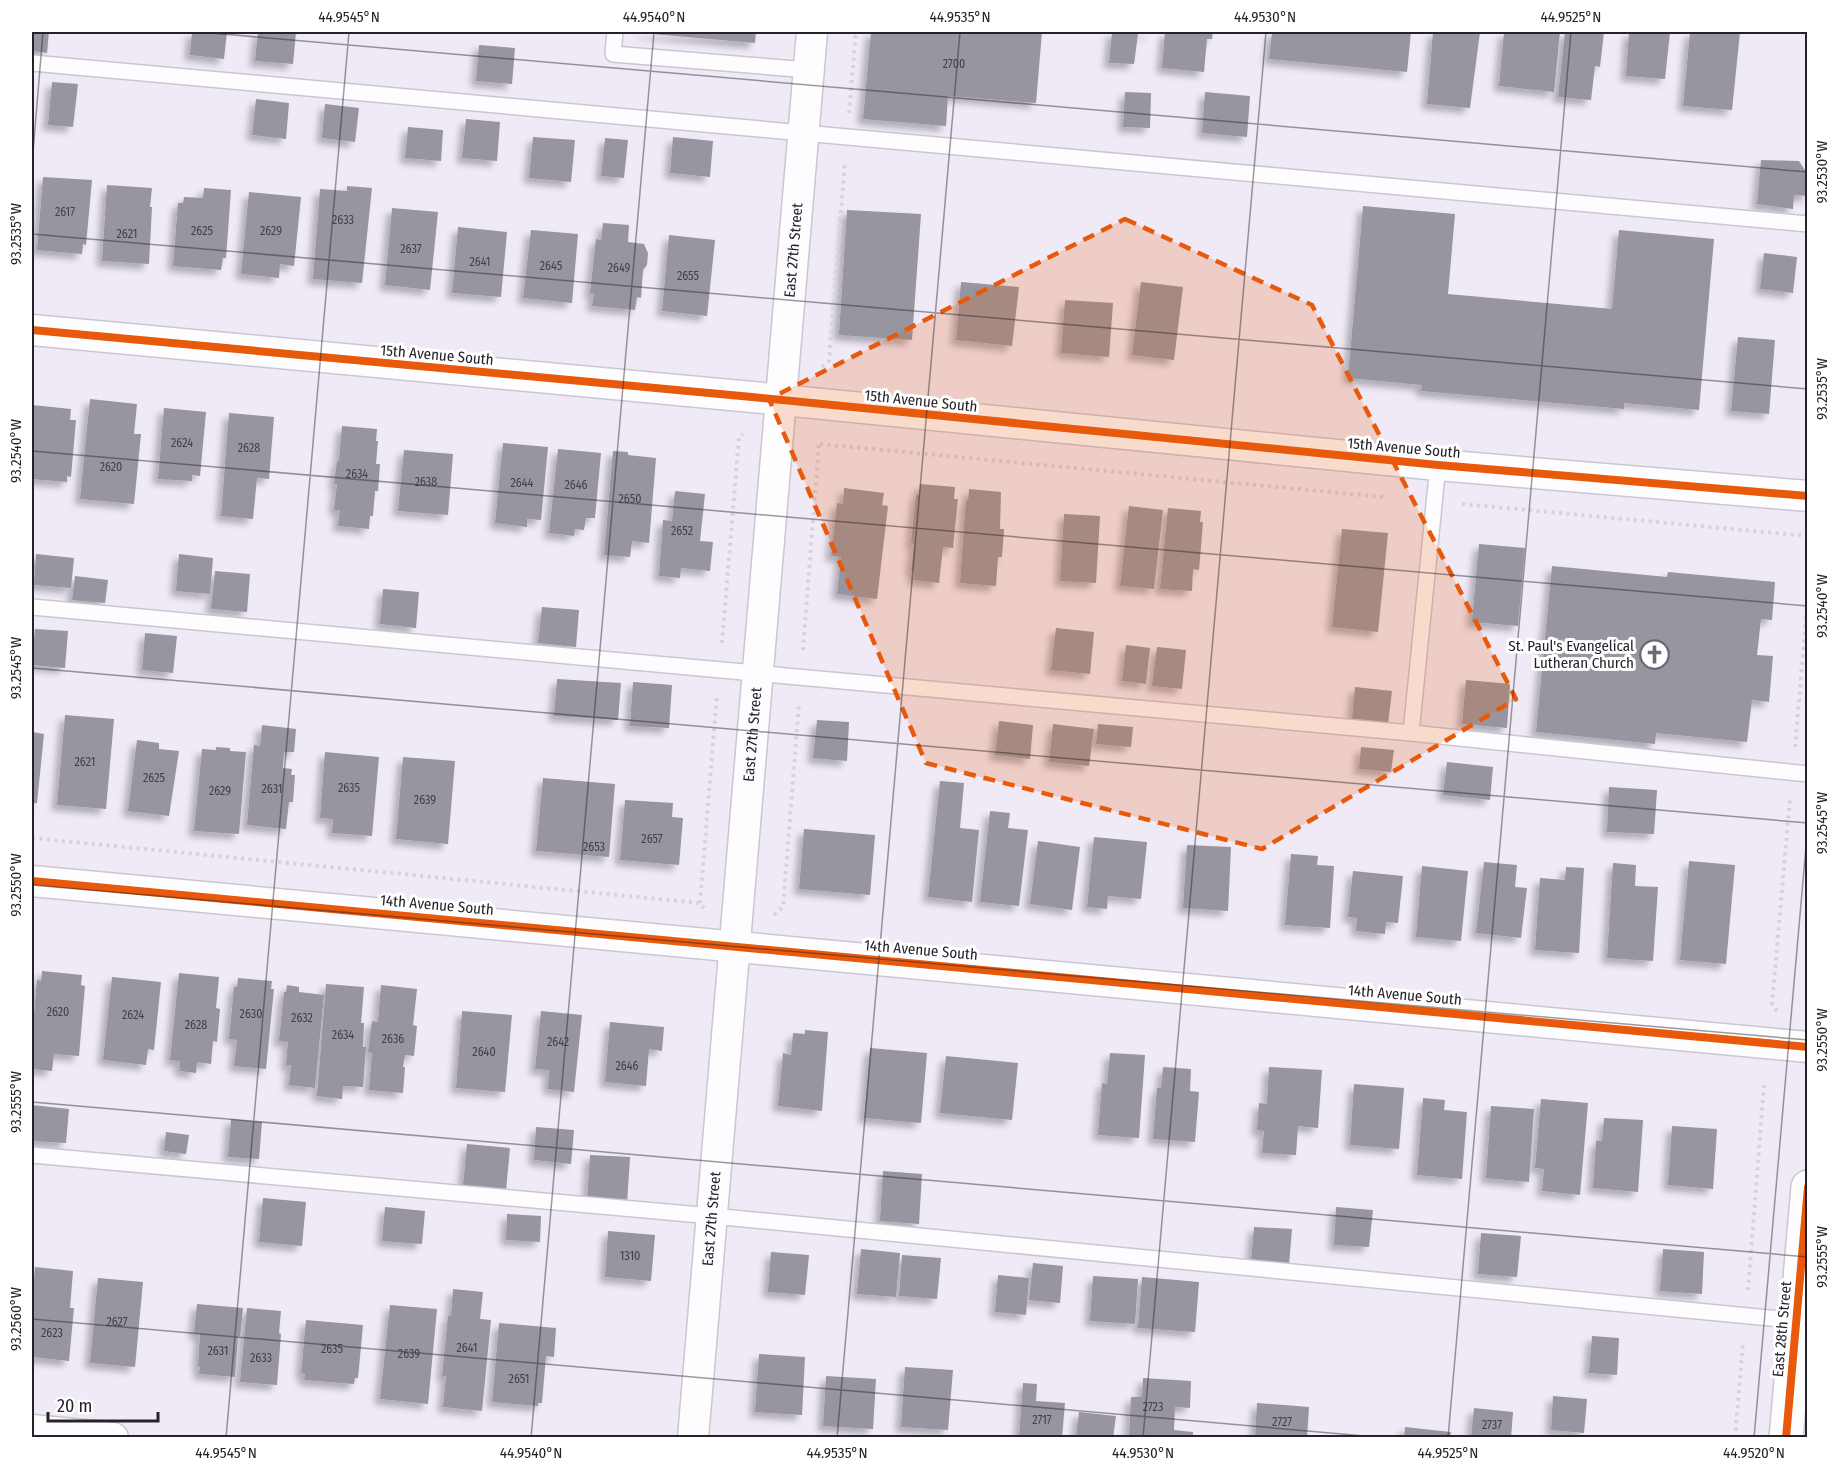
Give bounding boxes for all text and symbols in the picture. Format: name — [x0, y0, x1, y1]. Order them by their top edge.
text: 44.9545°N — [318, 8, 380, 26]
text: 44.9540°N — [623, 8, 685, 26]
text: 44.9535°N — [929, 8, 991, 26]
text: 44.9530°N — [1234, 8, 1296, 26]
text: 44.9525°N — [1541, 8, 1601, 26]
house number: 2700 — [943, 57, 965, 71]
text: 93.2530°W — [1813, 140, 1831, 204]
street label: East 27th Street — [781, 202, 807, 298]
text: 93.2535°W — [7, 203, 25, 265]
house number: 2617 — [55, 205, 75, 219]
house number: 2633 — [332, 213, 354, 227]
house number: 2625 — [191, 224, 213, 238]
house number: 2629 — [260, 224, 282, 238]
house number: 2621 — [117, 227, 137, 241]
house number: 2637 — [400, 242, 422, 256]
house number: 2641 — [469, 255, 491, 269]
house number: 2645 — [540, 259, 563, 273]
house number: 2649 — [608, 261, 631, 275]
house number: 2655 — [677, 269, 700, 283]
street label: 15th Avenue South — [380, 341, 494, 369]
text: 93.2535°W — [1813, 358, 1831, 420]
street label: 15th Avenue South — [864, 386, 978, 416]
text: 93.2540°W — [7, 419, 25, 483]
street label: 15th Avenue South — [1347, 434, 1461, 462]
house number: 2624 — [171, 436, 193, 450]
house number: 2628 — [238, 441, 260, 455]
house number: 2620 — [100, 460, 122, 474]
house number: 2634 — [346, 467, 368, 481]
house number: 2638 — [415, 475, 437, 489]
house number: 2644 — [511, 476, 534, 490]
house number: 2646 — [564, 478, 588, 492]
house number: 2650 — [619, 492, 641, 506]
house number: 2652 — [671, 524, 693, 538]
text: 93.2540°W — [1813, 574, 1831, 638]
text: 93.2545°W — [7, 637, 25, 699]
place label: St. Paul's Evangelical Lutheran Church — [1508, 637, 1634, 672]
church icon: St. Paul's Evangelical Lutheran Church — [1639, 639, 1671, 671]
street label: East 27th Street — [740, 686, 766, 783]
house number: 2621 — [75, 755, 95, 769]
house number: 2625 — [143, 771, 165, 785]
house number: 2635 — [338, 781, 361, 795]
house number: 2631 — [262, 782, 282, 796]
house number: 2629 — [209, 784, 231, 798]
text: 93.2545°W — [1813, 792, 1831, 854]
house number: 2639 — [414, 793, 436, 807]
house number: 2657 — [641, 832, 663, 846]
house number: 2653 — [583, 840, 605, 854]
text: 93.2550°W — [7, 853, 25, 917]
street label: 14th Avenue South — [379, 891, 495, 919]
street label: 14th Avenue South — [863, 936, 979, 964]
street label: 14th Avenue South — [1347, 981, 1463, 1009]
house number: 2620 — [47, 1005, 69, 1019]
house number: 2630 — [240, 1007, 262, 1021]
house number: 2624 — [122, 1008, 144, 1022]
text: 93.2550°W — [1813, 1008, 1831, 1072]
house number: 2632 — [291, 1011, 313, 1025]
house number: 2628 — [185, 1018, 207, 1032]
house number: 2634 — [332, 1028, 354, 1042]
house number: 2636 — [382, 1032, 404, 1046]
house number: 2642 — [547, 1035, 569, 1049]
house number: 2640 — [472, 1045, 496, 1059]
house number: 2646 — [615, 1059, 639, 1073]
text: 93.2555°W — [7, 1071, 25, 1133]
street label: East 27th Street — [699, 1171, 725, 1267]
text: 93.2555°W — [1813, 1226, 1831, 1288]
house number: 1310 — [620, 1249, 640, 1263]
street label: East 28th Street — [1769, 1280, 1795, 1378]
text: 93.2560°W — [7, 1287, 25, 1351]
house number: 2627 — [106, 1315, 128, 1329]
house number: 2623 — [41, 1326, 63, 1340]
house number: 2641 — [456, 1341, 478, 1355]
house number: 2635 — [321, 1342, 344, 1356]
house number: 2631 — [208, 1344, 228, 1358]
house number: 2639 — [398, 1347, 420, 1361]
house number: 2633 — [250, 1351, 272, 1365]
house number: 2651 — [509, 1372, 529, 1386]
scale bar — [48, 1385, 158, 1423]
text: 20 m — [57, 1395, 92, 1417]
house number: 2723 — [1143, 1400, 1163, 1414]
house number: 2717 — [1032, 1413, 1052, 1427]
house number: 2727 — [1272, 1415, 1292, 1429]
house number: 2737 — [1482, 1418, 1502, 1432]
text: 44.9545°N — [195, 1444, 257, 1462]
text: 44.9540°N — [500, 1444, 562, 1462]
text: 44.9535°N — [806, 1444, 868, 1462]
text: 44.9530°N — [1112, 1444, 1174, 1462]
text: 44.9525°N — [1418, 1444, 1478, 1462]
text: 44.9520°N — [1723, 1444, 1785, 1462]

